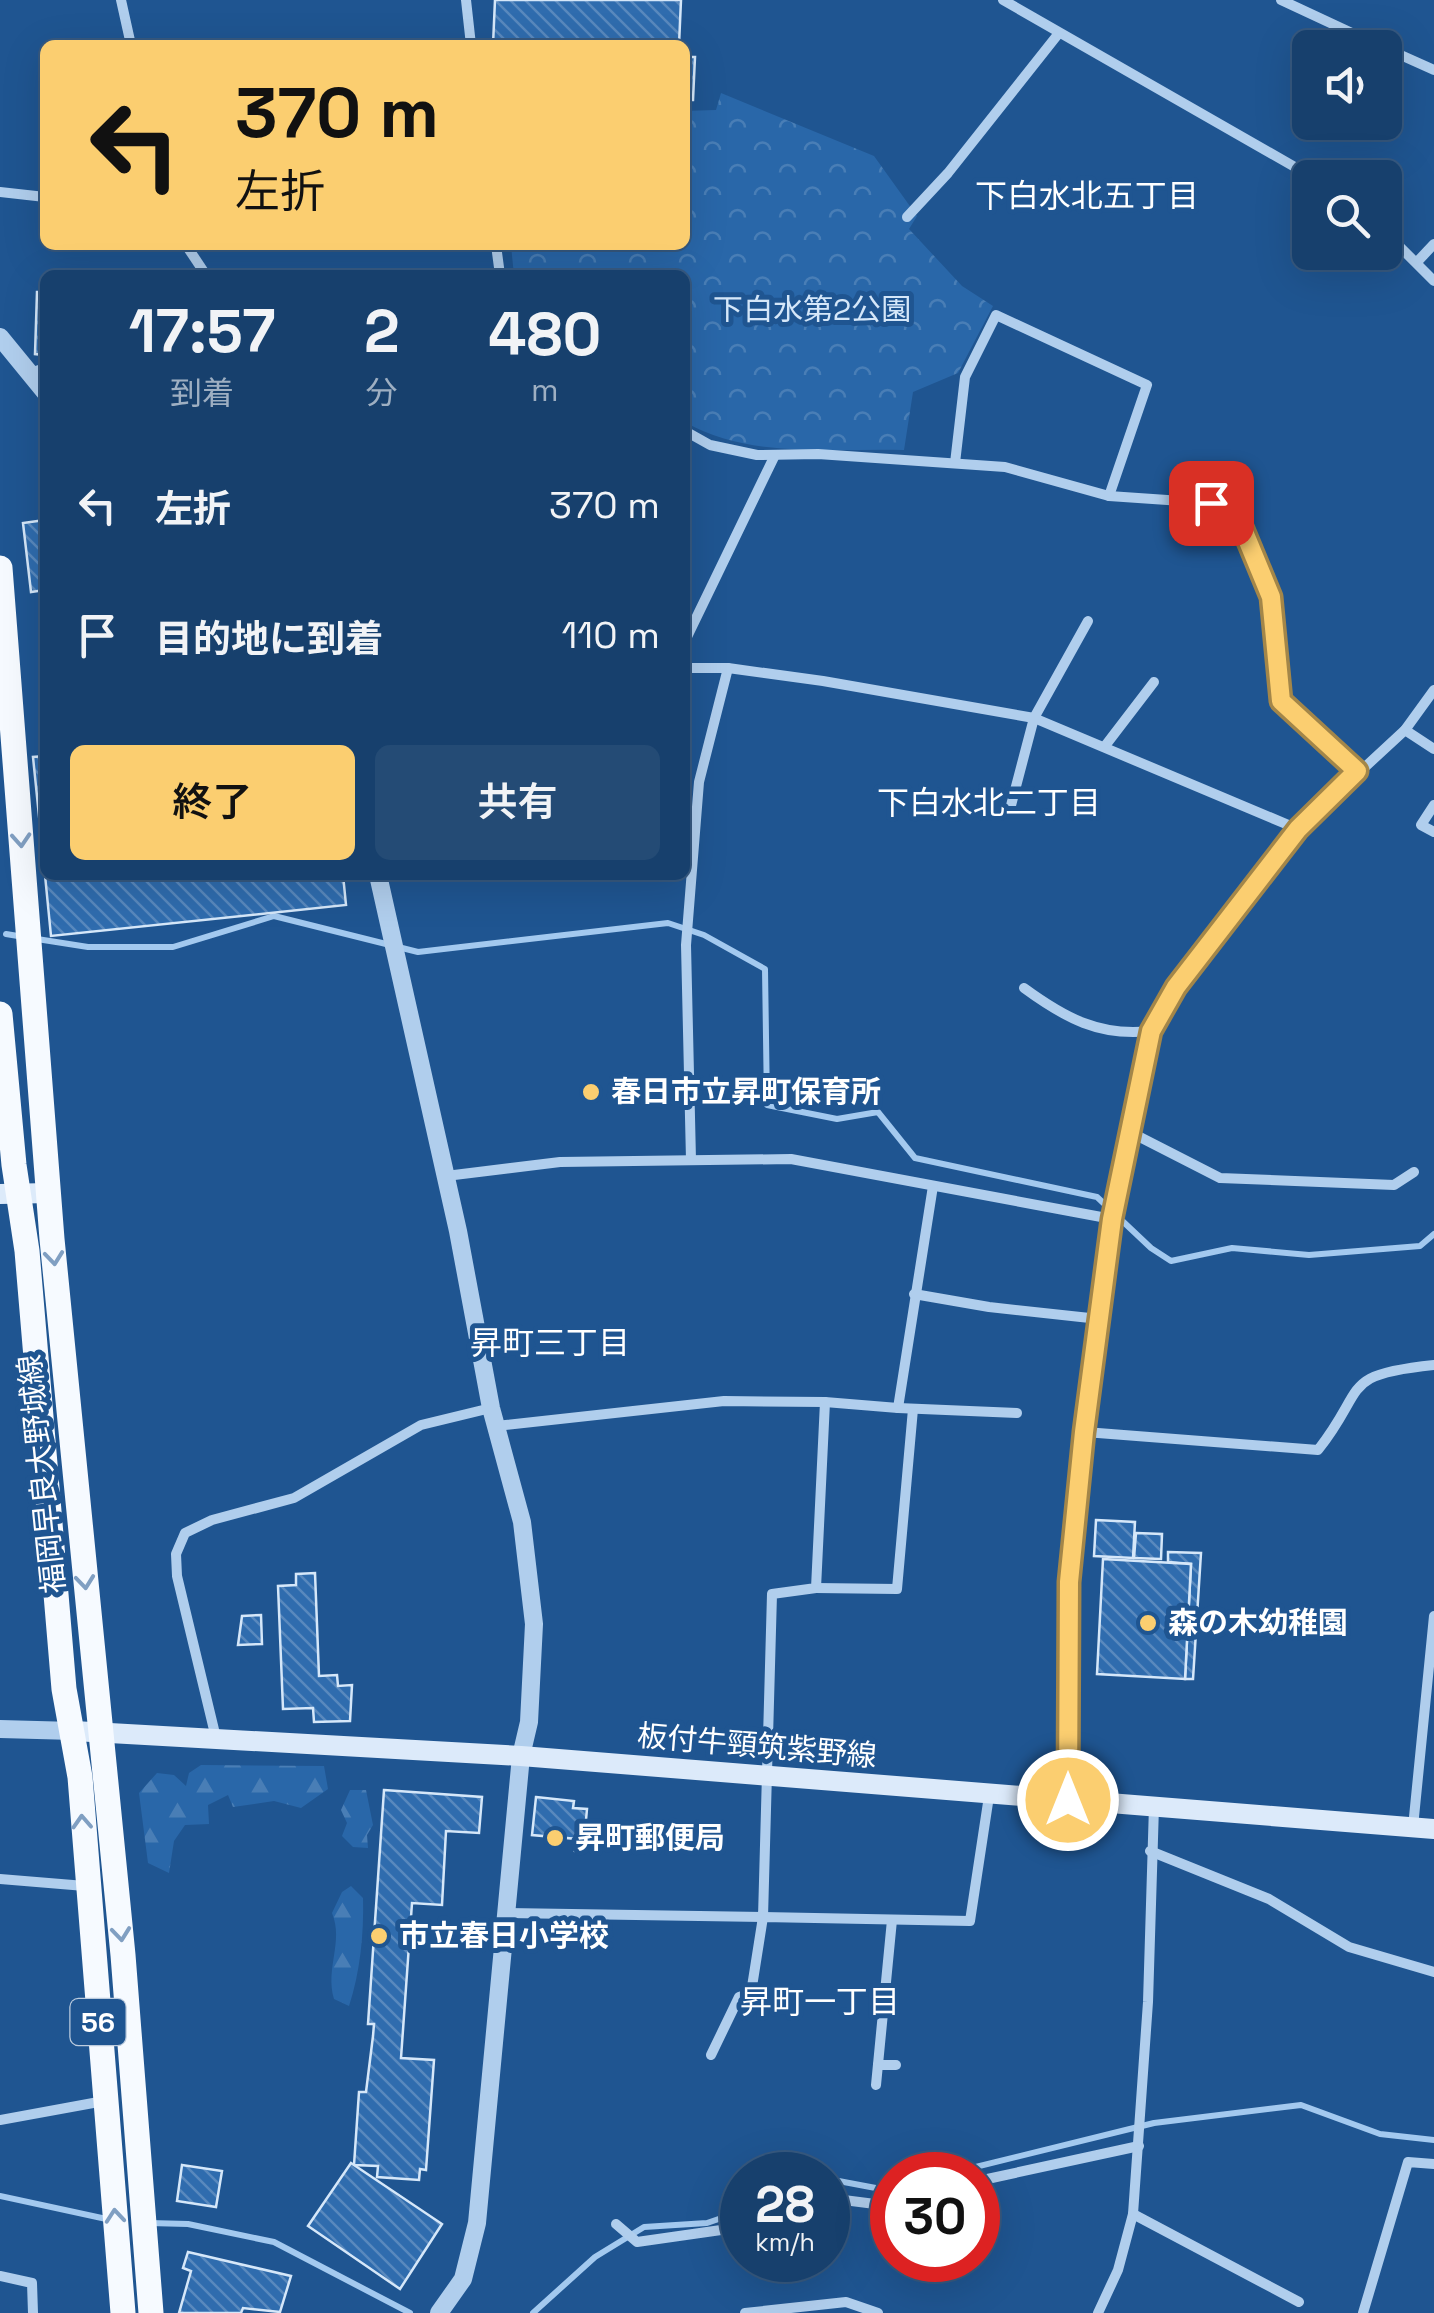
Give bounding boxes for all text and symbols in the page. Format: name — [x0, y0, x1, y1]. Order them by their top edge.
map controls — [1292, 30, 1402, 270]
button: sound — [1292, 30, 1402, 140]
text: 370 m — [235, 68, 439, 157]
icon: left — [70, 80, 200, 210]
button: search — [1292, 160, 1402, 270]
text: 左折 — [235, 163, 325, 220]
district label: 下白水北五丁目 — [975, 176, 1199, 216]
park label: 下白水第2公園 — [713, 290, 911, 329]
text: 17:57 — [129, 293, 275, 370]
text: 2 — [364, 293, 400, 370]
text: 480 — [488, 296, 601, 373]
text: m — [531, 370, 559, 410]
text: 到着 — [170, 373, 234, 413]
text: 分 — [366, 373, 398, 413]
pin — [1169, 461, 1254, 546]
icon: arrive — [1184, 476, 1239, 531]
icon: left — [70, 478, 125, 533]
text: 370 m — [549, 481, 660, 529]
text: 左折 — [155, 485, 231, 533]
icon: arrive — [70, 608, 125, 663]
text: 110 m — [561, 611, 660, 659]
text: 目的地に到着 — [155, 615, 383, 663]
button: 終了 — [70, 745, 355, 860]
button: 共有 — [375, 745, 660, 860]
district label: 下白水北二丁目 — [877, 783, 1101, 823]
one-way arrow — [10, 832, 32, 848]
place label: 春日市立昇町保育所 — [611, 1072, 881, 1111]
marker: 春日市立昇町保育所 — [580, 1081, 602, 1103]
one-way arrow — [42, 1251, 64, 1267]
district label: 昇町三丁目 — [470, 1323, 630, 1363]
street label: 福岡早良大野城線 — [10, 1353, 73, 1595]
one-way arrow — [74, 1574, 96, 1590]
place label: 森の木幼稚園 — [1168, 1603, 1348, 1642]
marker: 森の木幼稚園 — [1137, 1612, 1159, 1634]
street label: 板付牛頸筑紫野線 — [636, 1716, 878, 1775]
position arrow — [1016, 1748, 1120, 1852]
one-way arrow — [72, 1814, 93, 1830]
place label: 昇町郵便局 — [575, 1818, 725, 1857]
marker: 昇町郵便局 — [544, 1827, 566, 1849]
place label: 市立春日小学校 — [399, 1916, 609, 1955]
marker: 市立春日小学校 — [368, 1925, 390, 1947]
one-way arrow — [110, 1926, 131, 1942]
district label: 昇町一丁目 — [740, 1982, 900, 2022]
road number: 56 — [70, 1999, 126, 2045]
speed limit sign: 30 — [870, 2152, 1000, 2282]
text: 28 — [755, 2173, 815, 2237]
one-way arrow — [104, 2207, 126, 2223]
text: km/h — [755, 2226, 815, 2258]

